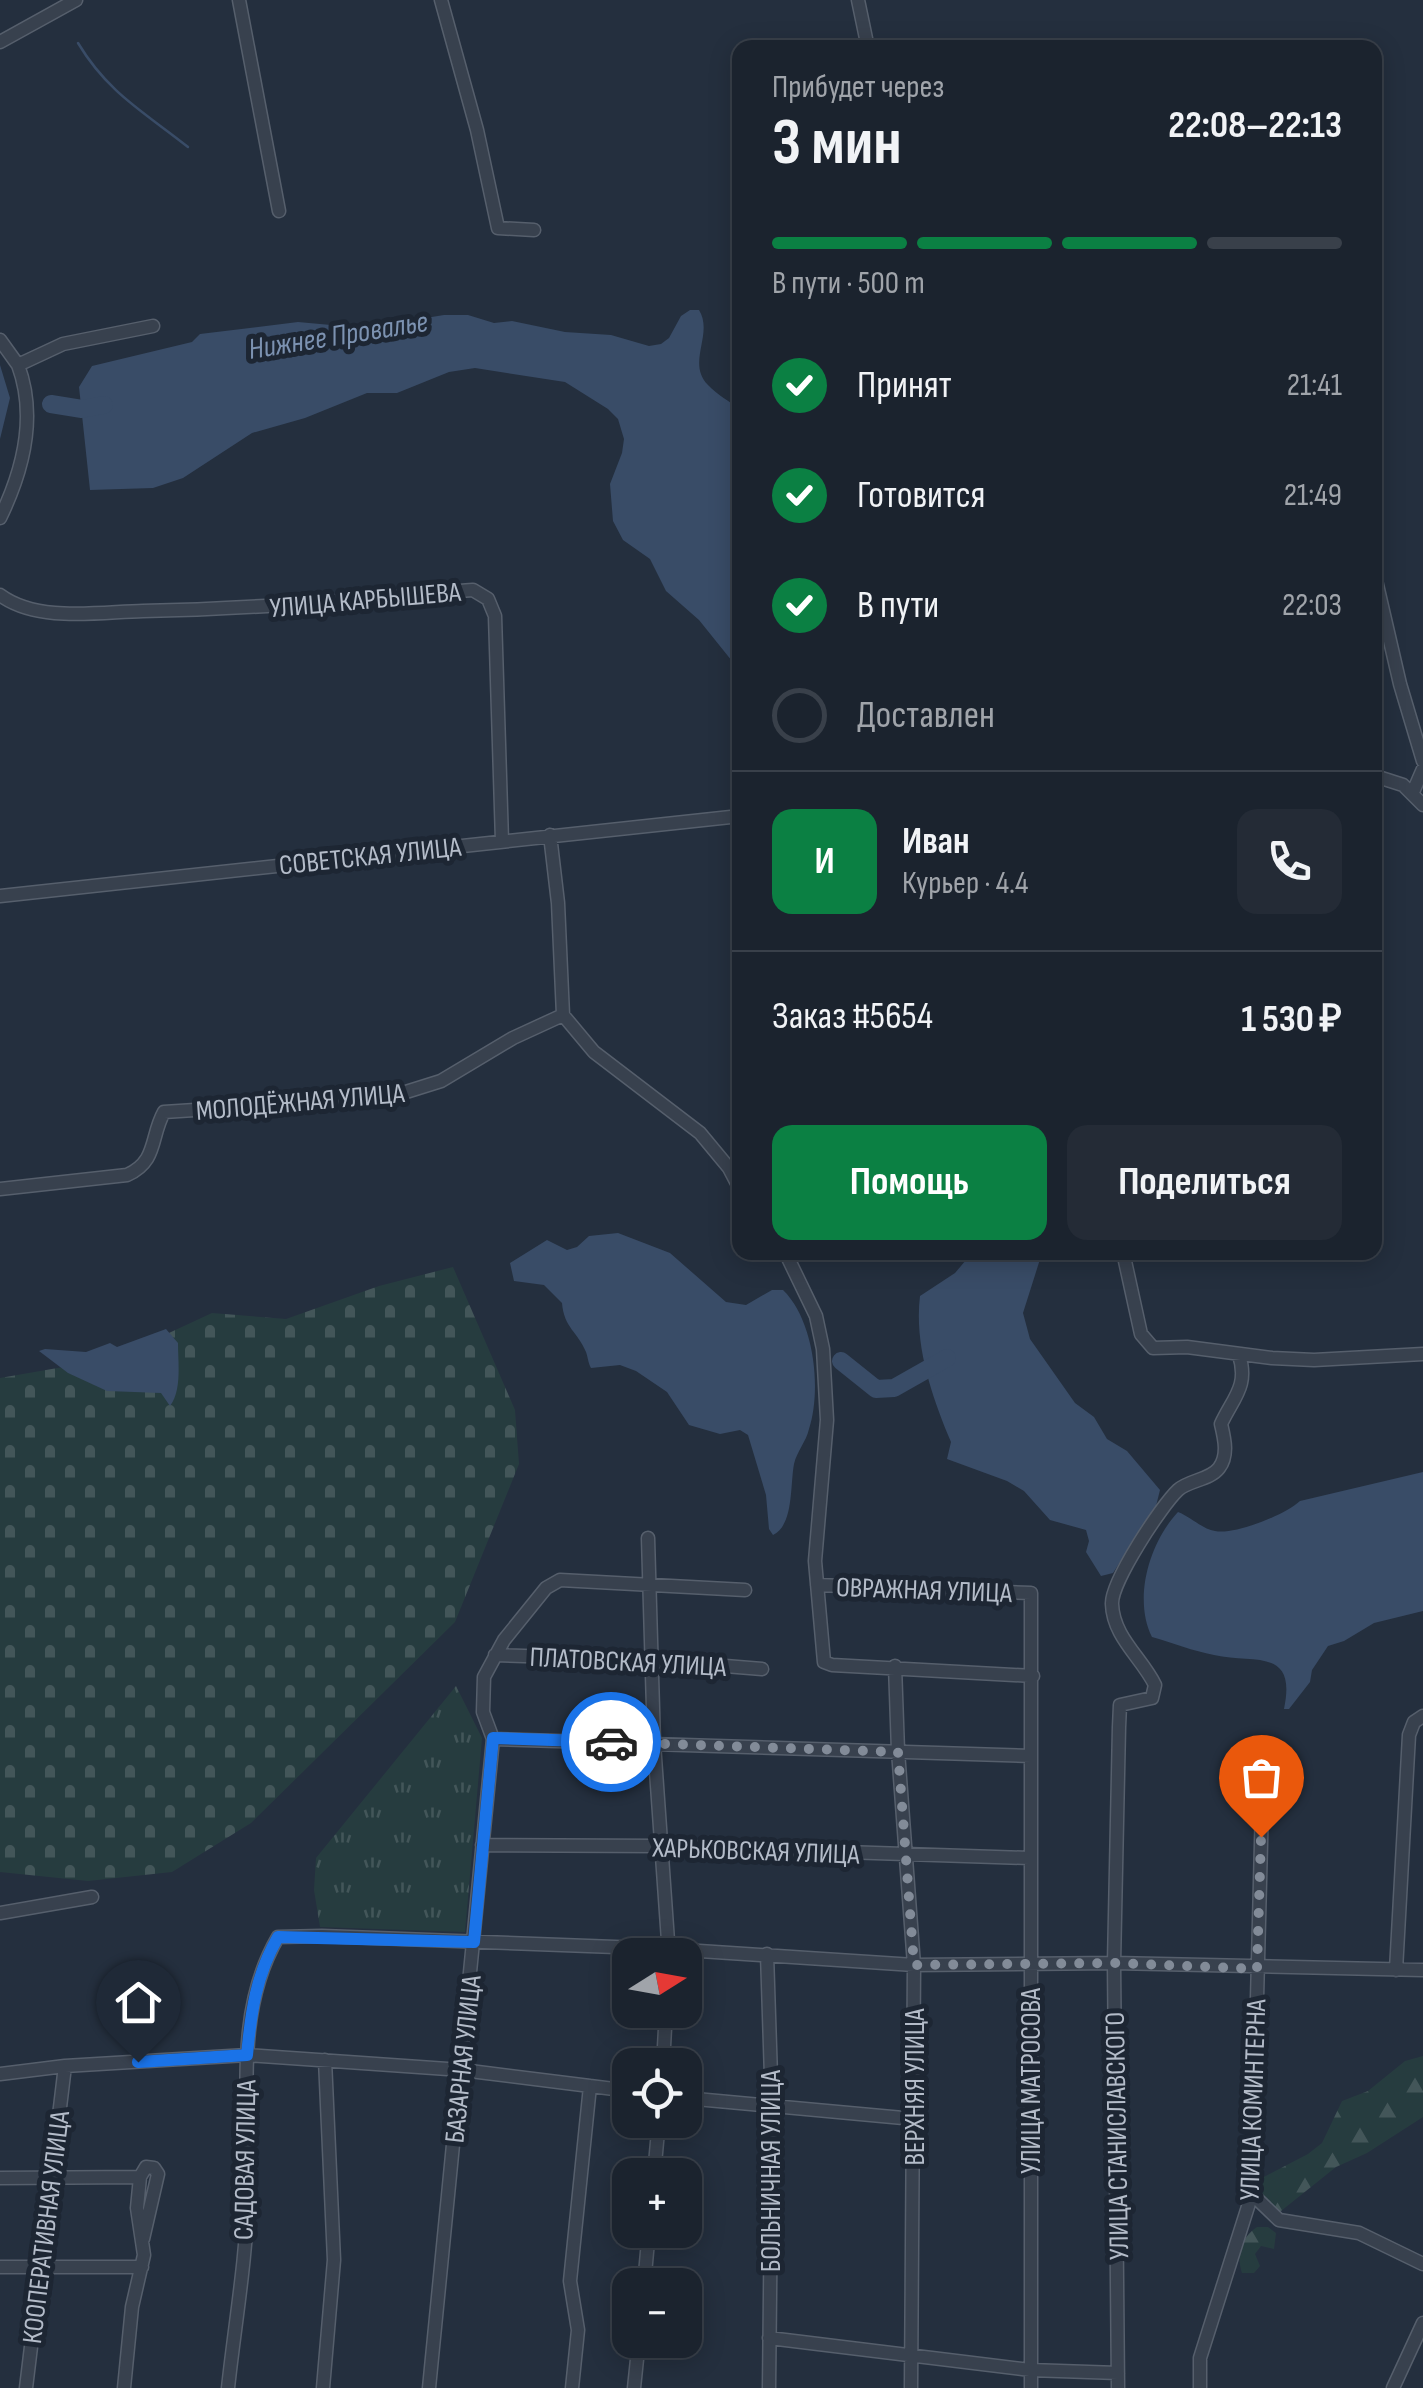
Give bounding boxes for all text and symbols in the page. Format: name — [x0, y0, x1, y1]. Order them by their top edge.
text: Прибудет через — [772, 68, 944, 107]
text: 22:08–22:13 — [1168, 103, 1342, 148]
text: 3 мин — [772, 105, 902, 183]
text: В пути · 500 m — [772, 264, 925, 303]
water label: Нижнее Провалье — [246, 304, 431, 368]
icon: check — [772, 358, 827, 413]
text: Принят — [857, 363, 952, 408]
text: 21:41 — [1287, 366, 1342, 405]
icon: check — [772, 468, 827, 523]
text: Готовится — [857, 473, 986, 518]
text: 21:49 — [1284, 476, 1342, 515]
street label: УЛИЦА КАРБЫШЕВА — [268, 576, 463, 625]
icon: check — [772, 578, 827, 633]
text: В пути — [857, 583, 939, 628]
text: 22:03 — [1282, 586, 1342, 625]
text: Доставлен — [857, 693, 995, 738]
button: phone — [1237, 809, 1342, 914]
text: Иван — [902, 819, 970, 864]
street label: СОВЕТСКАЯ УЛИЦА — [277, 830, 464, 882]
text: И — [814, 839, 835, 884]
text: Курьер · 4.4 — [902, 864, 1028, 903]
text: Заказ #5654 — [772, 994, 933, 1039]
text: 1 530 ₽ — [1241, 997, 1342, 1042]
street label: МОЛОДЁЖНАЯ УЛИЦА — [194, 1077, 407, 1128]
button: Помощь — [772, 1125, 1047, 1240]
button: Поделиться — [1067, 1125, 1342, 1240]
street label: ОВРАЖНАЯ УЛИЦА — [835, 1571, 1014, 1610]
street label: ПЛАТОВСКАЯ УЛИЦА — [529, 1641, 728, 1684]
courier — [561, 1692, 661, 1792]
icon: car — [584, 1715, 639, 1770]
pin — [1219, 1735, 1304, 1838]
icon: bag — [1234, 1750, 1289, 1805]
street label: ХАРЬКОВСКАЯ УЛИЦА — [651, 1831, 861, 1872]
north arrow — [612, 1938, 702, 2028]
map controls — [612, 1938, 702, 2358]
pin — [96, 1960, 181, 2063]
street label: БАЗАРНАЯ УЛИЦА — [438, 1973, 489, 2145]
icon: home — [111, 1975, 166, 2030]
street label: УЛИЦА МАТРОСОВА — [1015, 1987, 1048, 2174]
street label: УЛИЦА КОМИНТЕРНА — [1233, 1998, 1274, 2201]
street label: ВЕРХНЯЯ УЛИЦА — [899, 2007, 932, 2166]
street label: УЛИЦА СТАНИСЛАВСКОГО — [1099, 2012, 1136, 2260]
button: locate — [612, 2048, 702, 2138]
street label: БОЛЬНИЧНАЯ УЛИЦА — [755, 2069, 788, 2272]
street label: САДОВАЯ УЛИЦА — [228, 2079, 263, 2240]
street label: КООПЕРАТИВНАЯ УЛИЦА — [16, 2108, 77, 2345]
button: + — [612, 2158, 702, 2248]
button: − — [612, 2268, 702, 2358]

